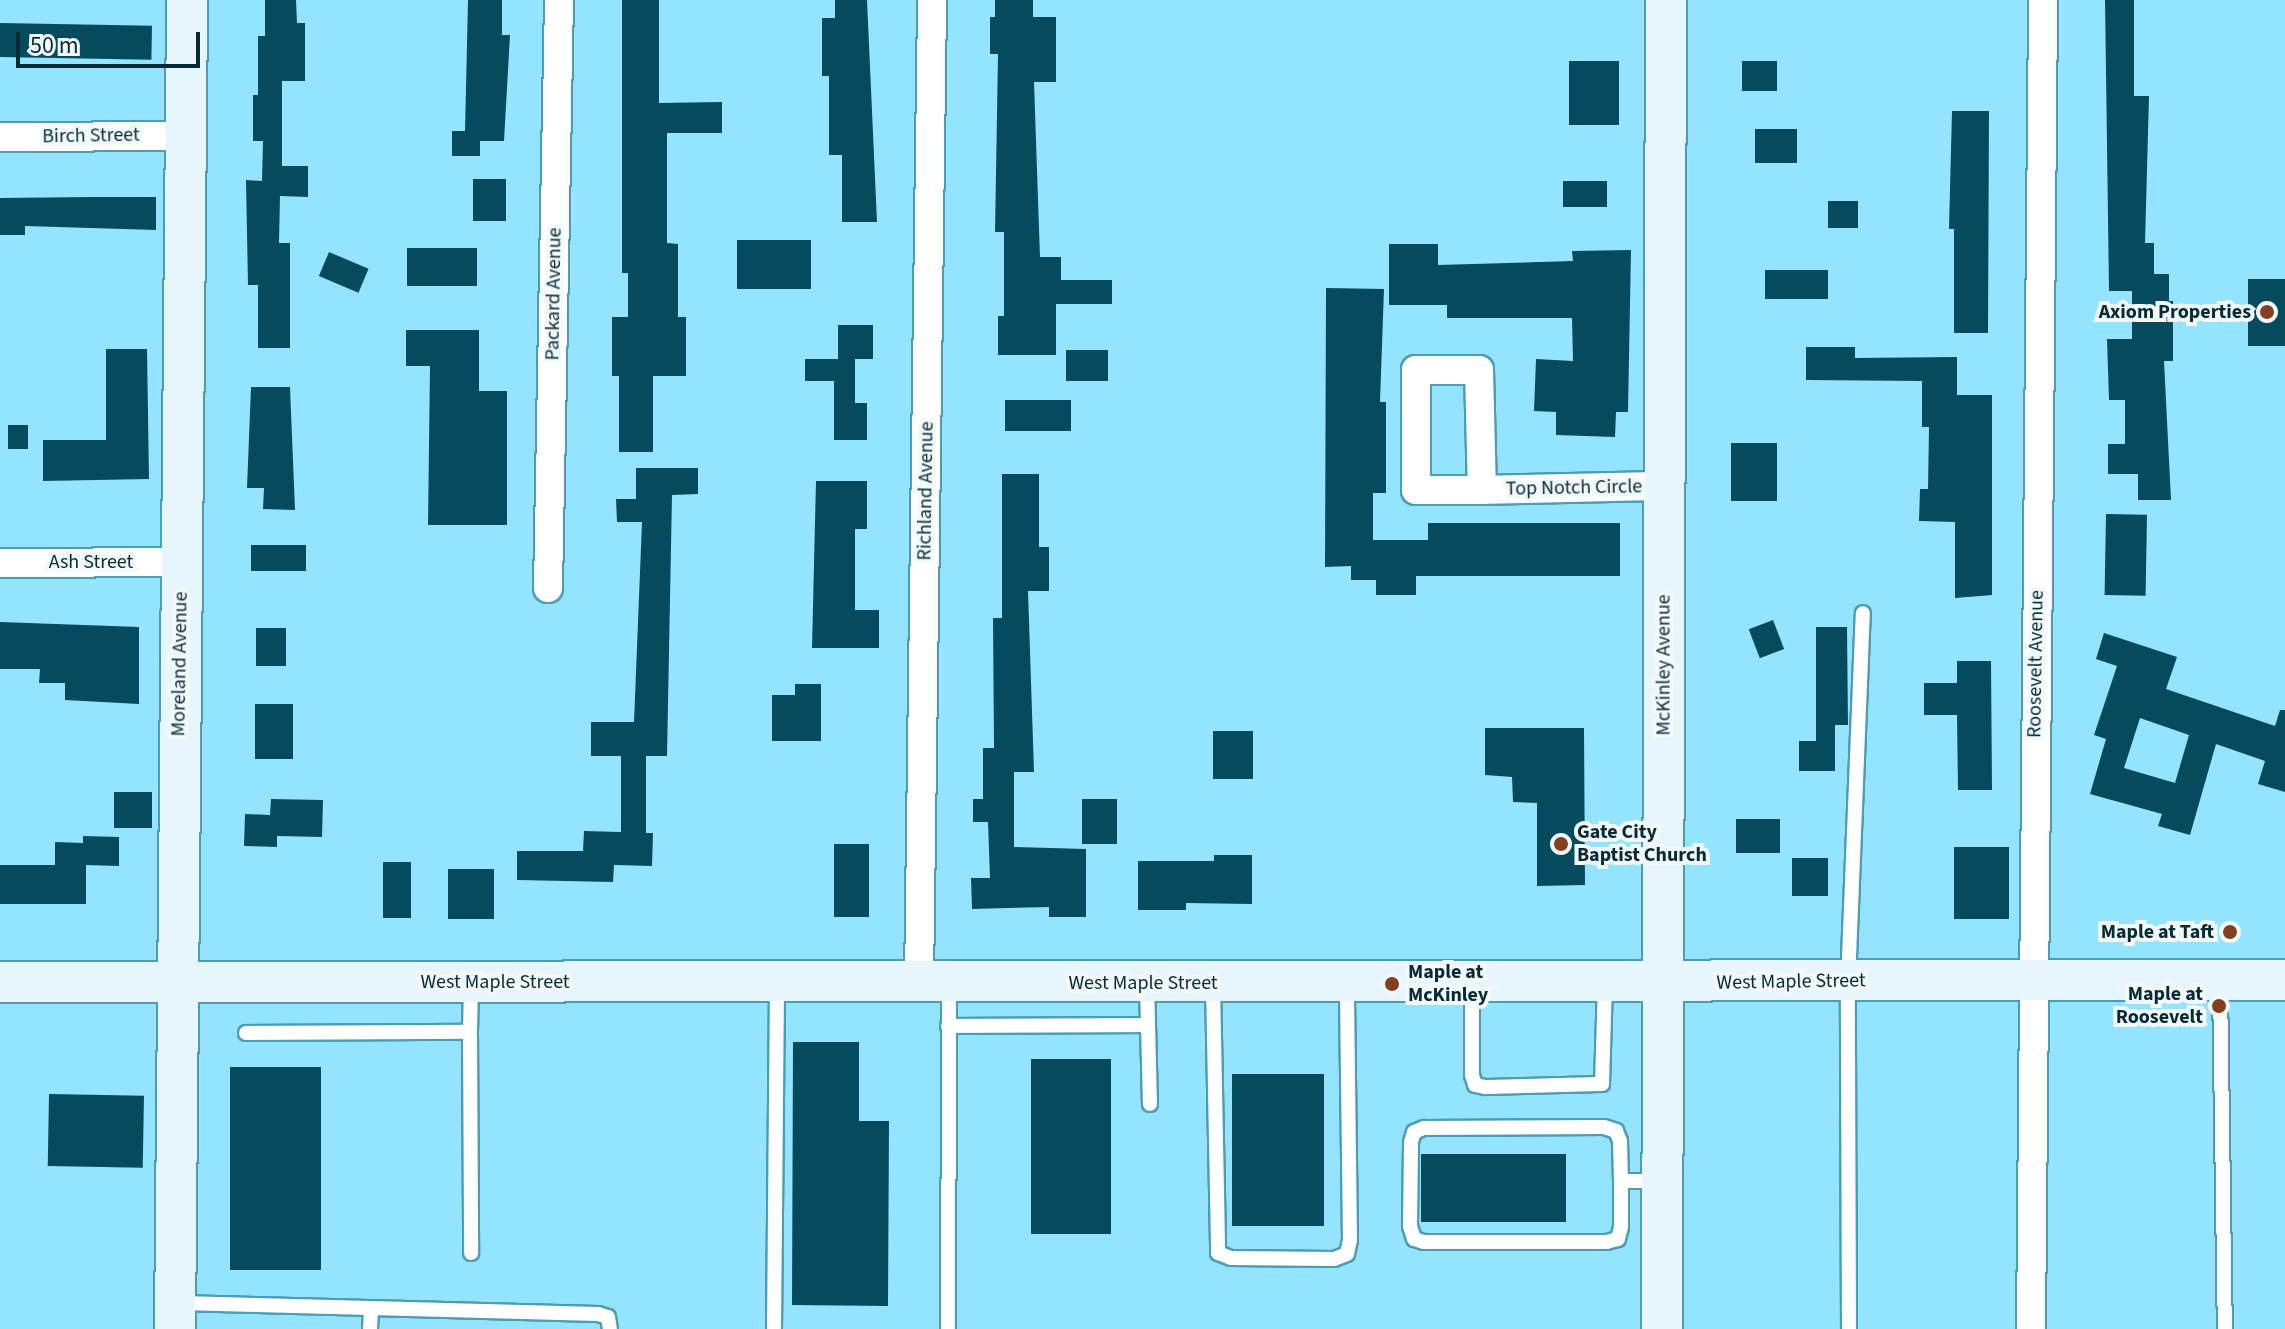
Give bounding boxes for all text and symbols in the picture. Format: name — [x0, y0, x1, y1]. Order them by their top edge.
scale bar — [20, 16, 204, 66]
text: 50 m — [30, 28, 79, 63]
street label: Birch Street — [42, 123, 140, 149]
street label: Packard Avenue — [541, 227, 567, 361]
place label: Axiom Properties — [2099, 300, 2251, 324]
marker: Axiom Properties — [2258, 303, 2276, 321]
street label: Richland Avenue — [913, 421, 939, 561]
street label: Top Notch Circle — [1506, 475, 1642, 501]
street label: Ash Street — [49, 550, 133, 574]
street label: Roosevelt Avenue — [2023, 590, 2049, 738]
street label: Moreland Avenue — [167, 591, 193, 737]
street label: McKinley Avenue — [1652, 594, 1676, 736]
place label: Gate City Baptist Church — [1577, 820, 1707, 867]
marker: Gate City Baptist Church — [1552, 835, 1570, 853]
place label: Maple at Taft — [2101, 920, 2214, 944]
marker: Maple at Taft — [2221, 923, 2239, 941]
place label: Maple at McKinley — [1408, 960, 1488, 1007]
street label: West Maple Street — [1716, 969, 1866, 995]
street label: West Maple Street — [420, 970, 570, 994]
street label: West Maple Street — [1068, 971, 1218, 995]
marker: Maple at McKinley — [1383, 975, 1401, 993]
place label: Maple at Roosevelt — [2116, 982, 2203, 1029]
marker: Maple at Roosevelt — [2210, 997, 2228, 1015]

